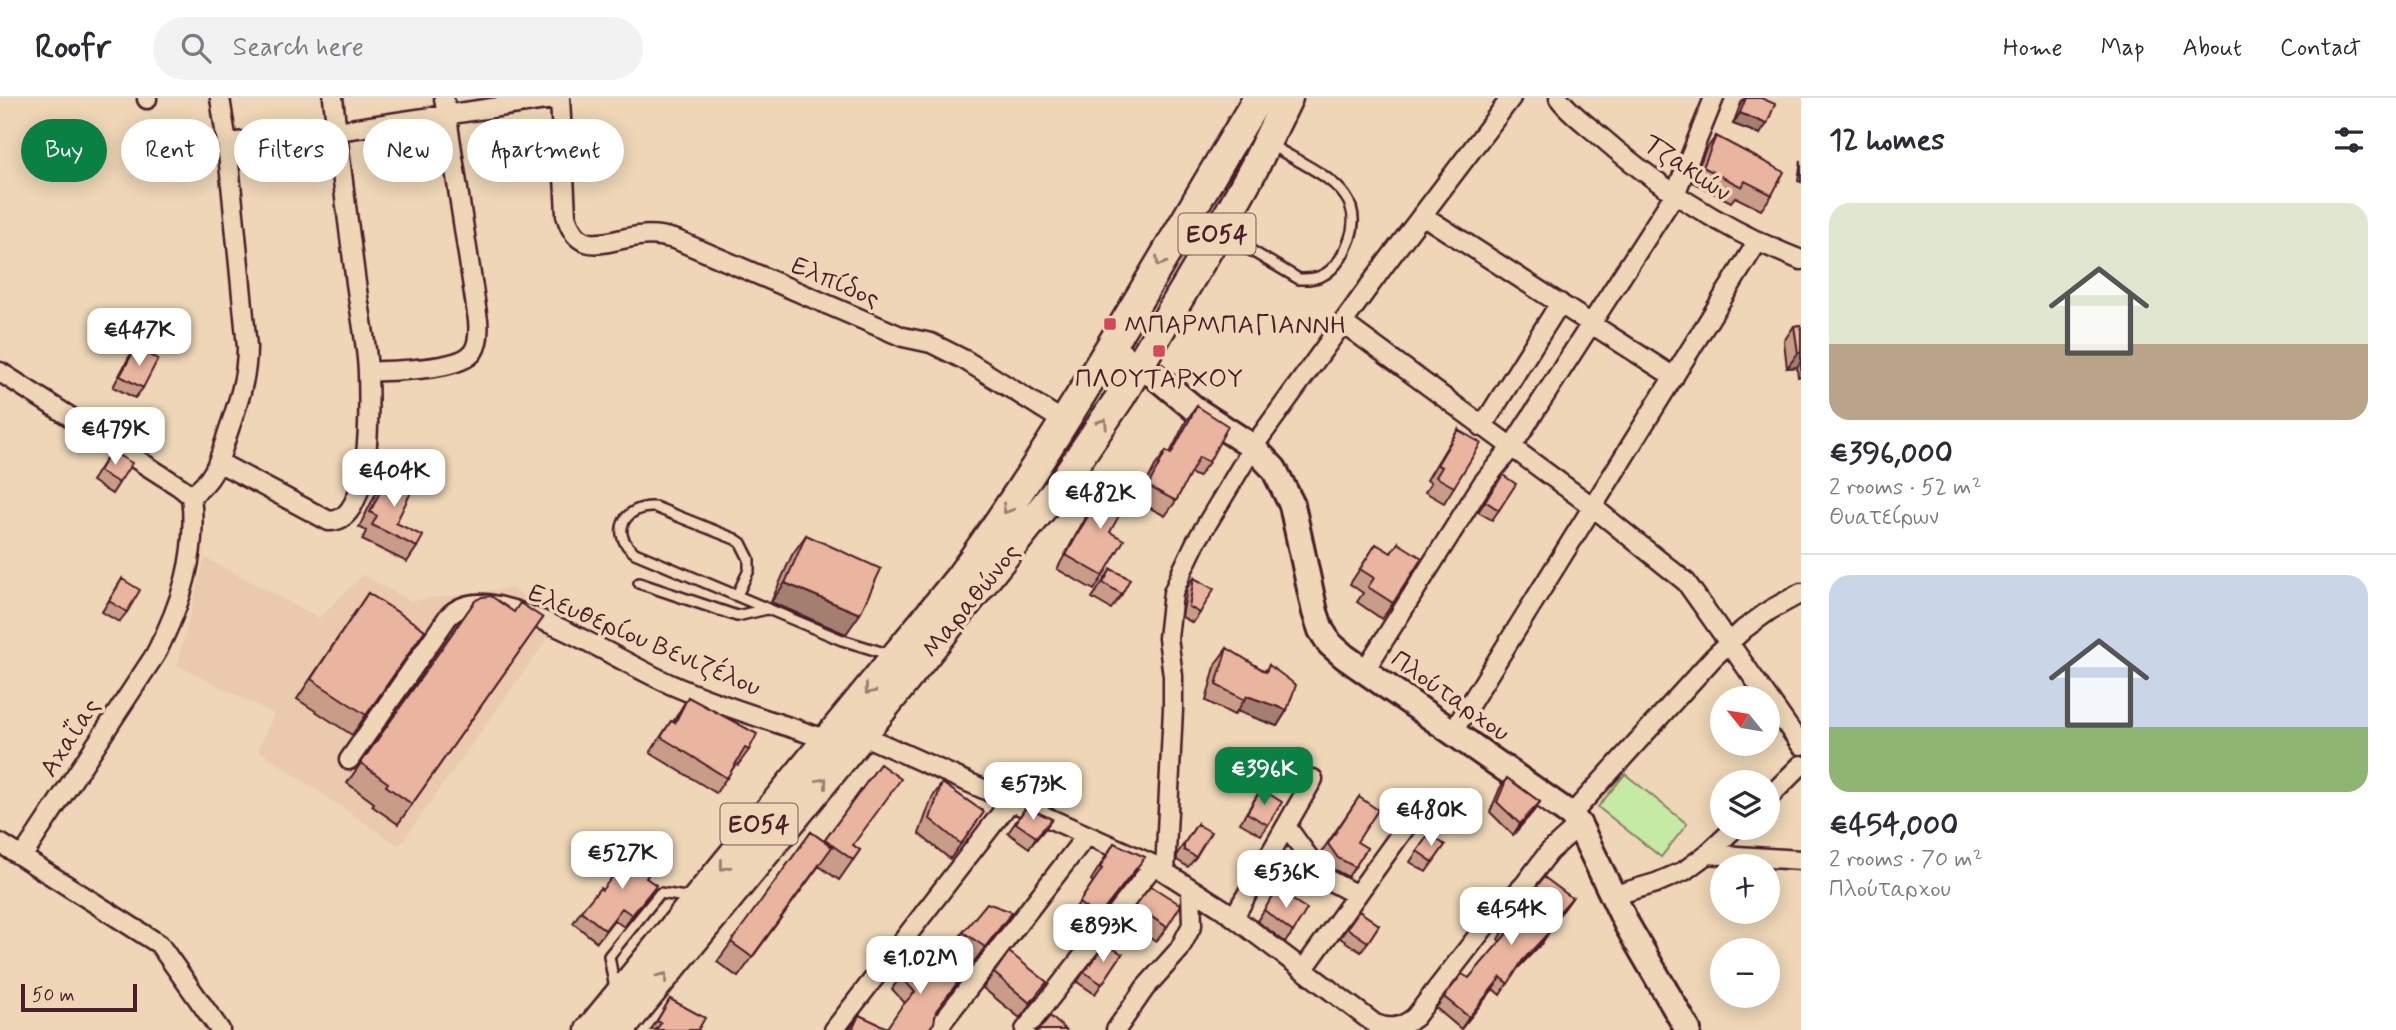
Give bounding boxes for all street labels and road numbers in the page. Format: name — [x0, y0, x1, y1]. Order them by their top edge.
street label: Τζακιών — [1637, 127, 1737, 210]
road number: ΕΟ54 — [1178, 214, 1256, 254]
street label: Ελπίδος — [786, 249, 885, 317]
street label: Μαραθώνος — [915, 537, 1028, 666]
street label: Ελευθερίου Βενιζέλου — [523, 576, 766, 705]
street label: Πλούταρχου — [1384, 643, 1516, 750]
street label: Αχαΐας — [33, 692, 109, 784]
road number: ΕΟ54 — [720, 804, 798, 844]

